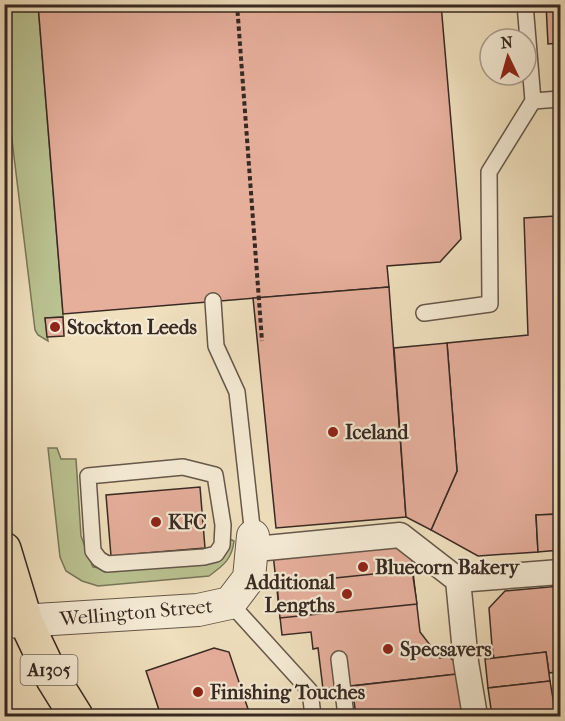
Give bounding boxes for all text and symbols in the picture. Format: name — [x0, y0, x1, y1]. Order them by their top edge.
north arrow — [478, 27, 538, 87]
text: N — [500, 32, 514, 53]
place label: Stockton Leeds — [67, 316, 198, 339]
marker: Stockton Leeds — [48, 320, 62, 334]
place label: Iceland — [345, 421, 409, 444]
marker: Iceland — [326, 425, 340, 439]
place label: KFC — [168, 511, 207, 534]
marker: KFC — [149, 515, 163, 529]
place label: Bluecorn Bakery — [375, 556, 520, 579]
marker: Bluecorn Bakery — [356, 560, 370, 574]
place label: Additional Lengths — [243, 571, 336, 617]
marker: Additional Lengths — [340, 587, 354, 601]
street label: Wellington Street — [58, 594, 214, 631]
place label: Specsavers — [400, 638, 492, 661]
marker: Specsavers — [381, 642, 395, 656]
road number: A1305 — [20, 655, 78, 685]
place label: Finishing Touches — [209, 681, 366, 704]
marker: Finishing Touches — [191, 685, 205, 699]

